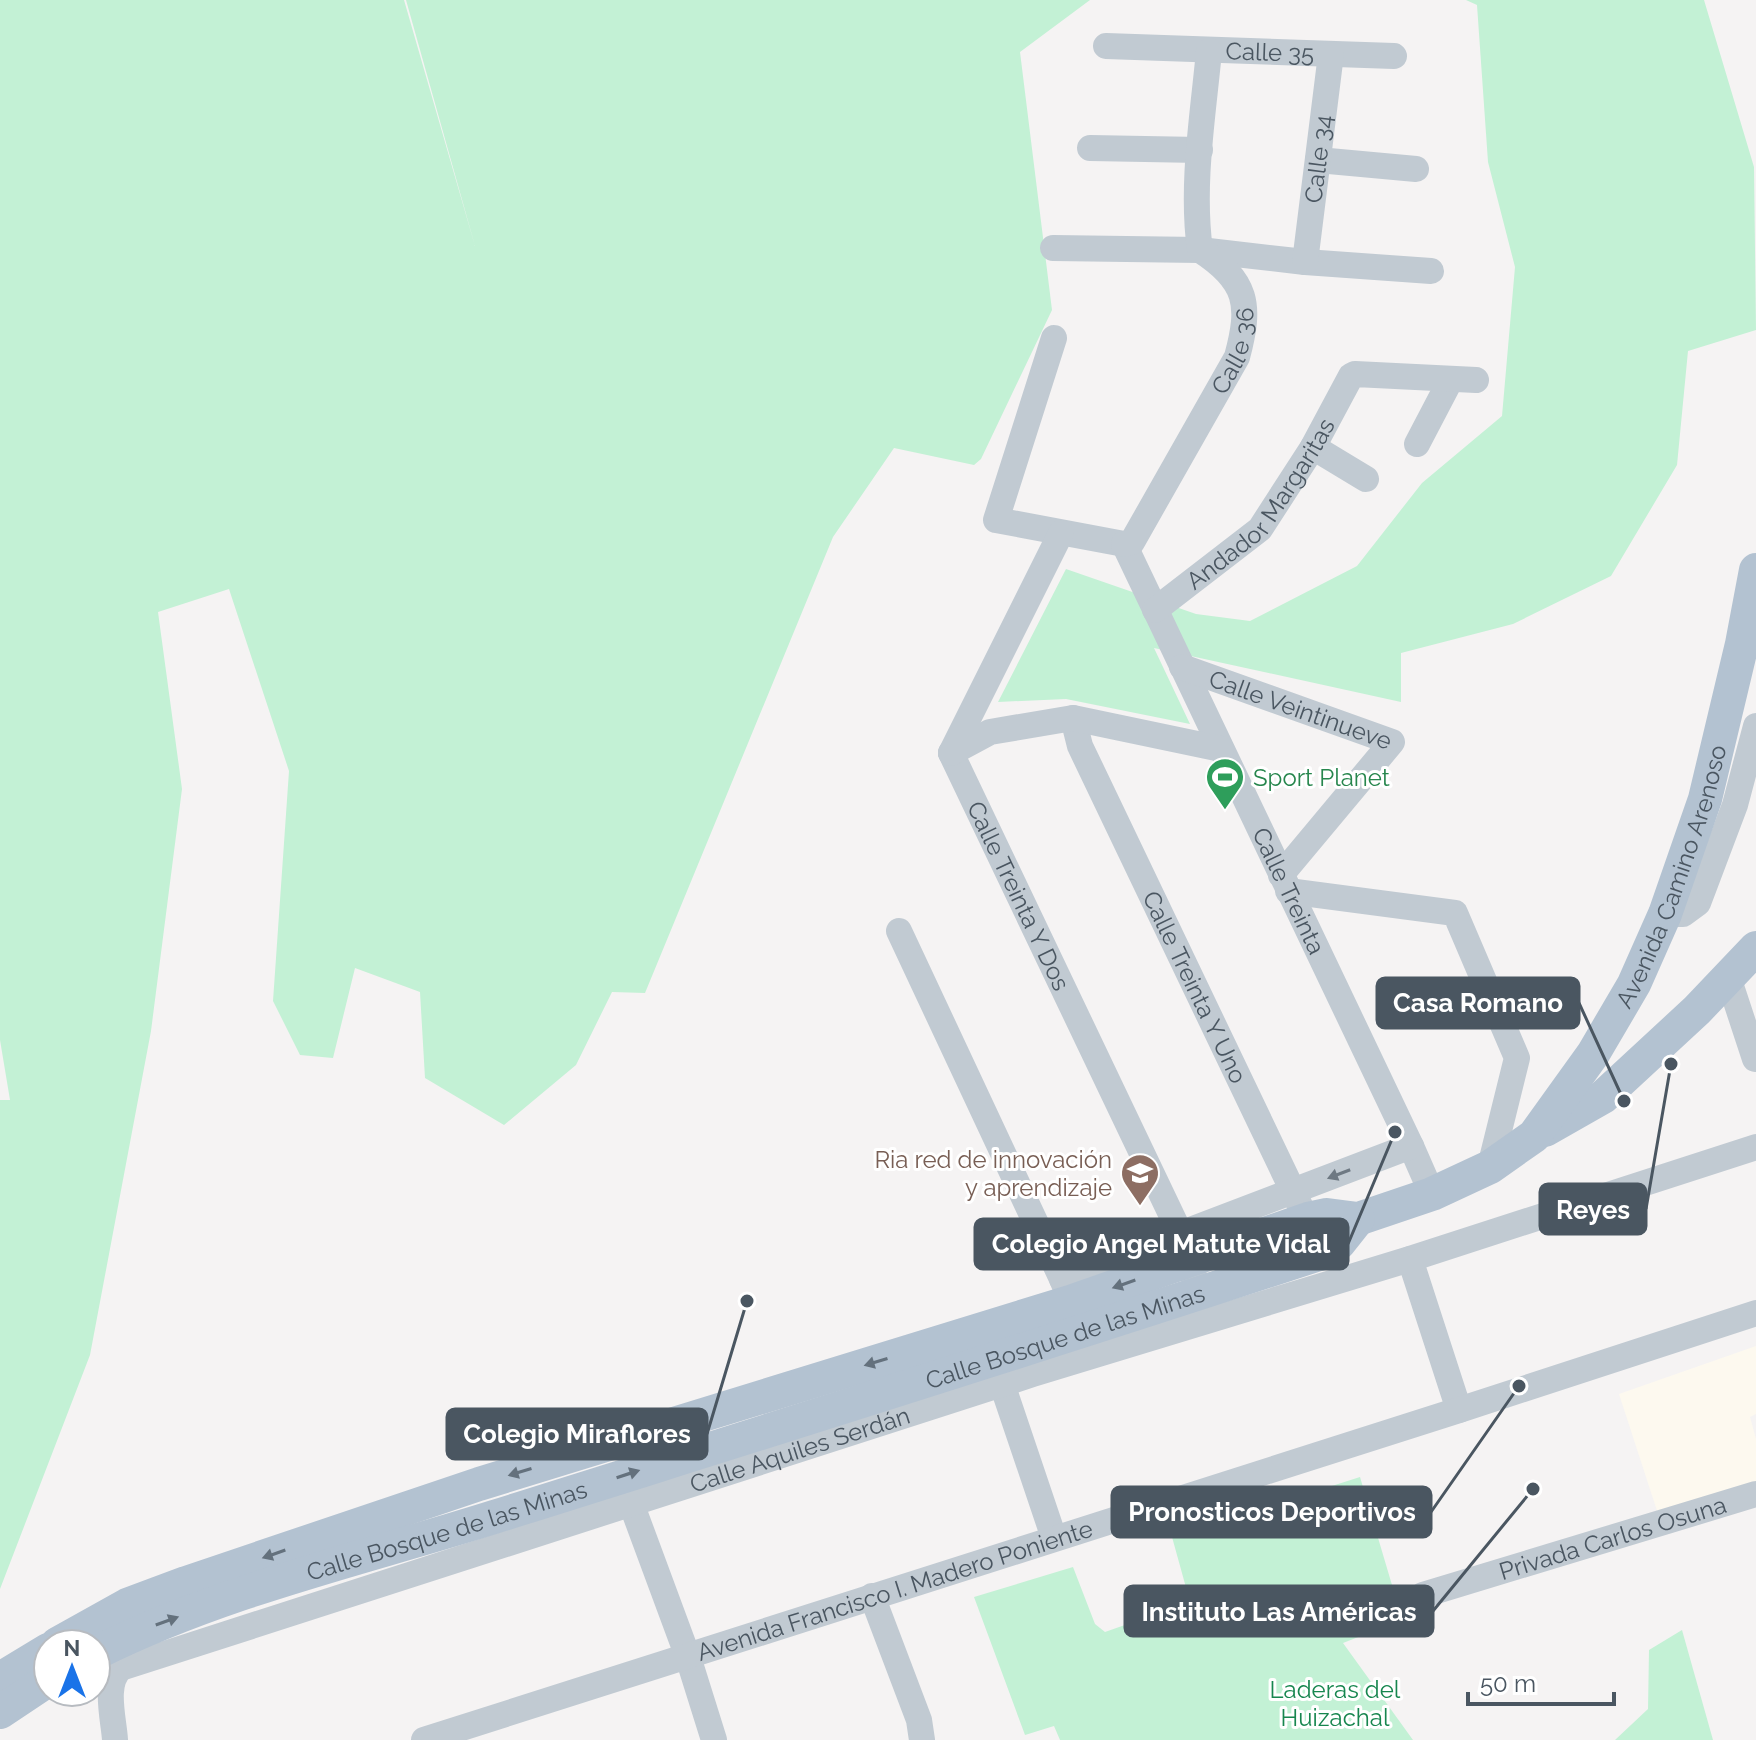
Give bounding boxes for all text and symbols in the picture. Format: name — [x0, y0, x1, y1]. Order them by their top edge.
street label: Calle 35 — [1225, 36, 1315, 68]
street label: Calle 34 — [1298, 113, 1338, 205]
street label: Calle 36 — [1205, 307, 1259, 399]
street label: Andador Margaritas — [1180, 413, 1340, 595]
street label: Calle Veintinueve — [1206, 663, 1396, 755]
street label: Avenida Camino Arenoso — [1609, 742, 1732, 1013]
sports icon: Sport Planet — [1204, 756, 1246, 811]
place label: Sport Planet — [1253, 763, 1390, 792]
street label: Calle Treinta Y Dos — [962, 796, 1077, 995]
street label: Calle Treinta — [1247, 823, 1332, 959]
street label: Calle Treinta Y Uno — [1137, 886, 1254, 1088]
callout: Casa Romano — [1377, 978, 1579, 1028]
text: Casa Romano — [1393, 988, 1563, 1018]
place label: Ria red de innovación y aprendizaje — [874, 1145, 1112, 1202]
school or university icon: Ria red de innovación y aprendizaje — [1119, 1152, 1161, 1207]
one-way arrow — [1327, 1168, 1351, 1181]
callout: Reyes — [1540, 1184, 1646, 1234]
text: Reyes — [1556, 1195, 1630, 1225]
callout: Colegio Angel Matute Vidal — [975, 1219, 1348, 1269]
text: Colegio Angel Matute Vidal — [992, 1229, 1331, 1259]
street label: Calle Bosque de las Minas — [922, 1278, 1208, 1395]
one-way arrow — [1111, 1278, 1135, 1290]
one-way arrow — [863, 1356, 887, 1369]
street label: Calle Aquiles Serdán — [686, 1400, 913, 1498]
callout: Colegio Miraflores — [447, 1409, 707, 1459]
text: Colegio Miraflores — [463, 1419, 691, 1449]
one-way arrow — [508, 1466, 532, 1479]
one-way arrow — [617, 1467, 641, 1480]
street label: Calle Bosque de las Minas — [303, 1474, 590, 1586]
callout: Pronosticos Deportivos — [1112, 1487, 1431, 1537]
street label: Privada Carlos Osuna — [1495, 1489, 1730, 1586]
text: Pronosticos Deportivos — [1128, 1497, 1416, 1527]
street label: Avenida Francisco I. Madero Poniente — [693, 1513, 1096, 1667]
one-way arrow — [261, 1549, 285, 1561]
callout: Instituto Las Américas — [1125, 1586, 1433, 1636]
text: Instituto Las Américas — [1141, 1597, 1417, 1627]
one-way arrow — [155, 1614, 179, 1627]
north arrow — [32, 1628, 112, 1708]
text: N — [64, 1635, 80, 1661]
scale bar — [1468, 1656, 1614, 1706]
text: 50 m — [1480, 1669, 1536, 1698]
park label: Laderas del Huizachal — [1270, 1675, 1401, 1732]

